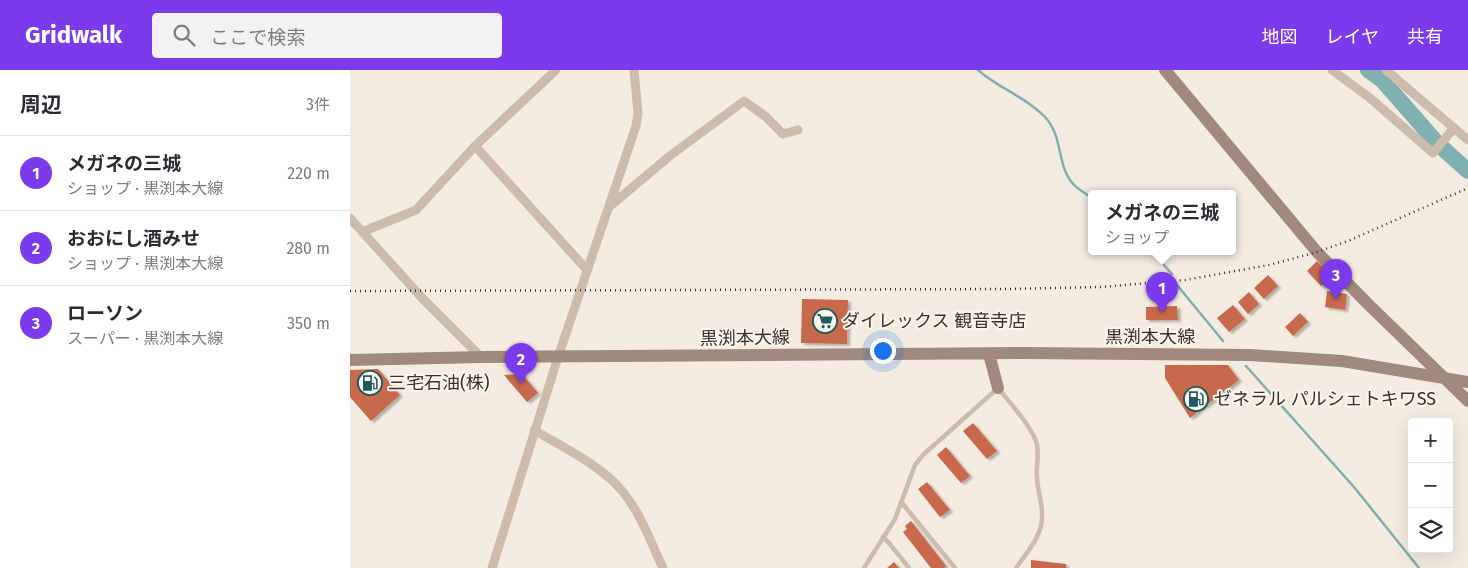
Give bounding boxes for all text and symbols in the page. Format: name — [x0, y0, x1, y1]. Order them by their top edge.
search box — [152, 13, 502, 58]
text: Gridwalk — [25, 21, 122, 49]
icon: search — [170, 21, 198, 49]
text: ここで検索 — [210, 26, 305, 49]
text: 地図 — [1262, 26, 1298, 48]
text: レイヤ — [1326, 26, 1379, 48]
text: 共有 — [1407, 26, 1443, 48]
text: 周辺 — [20, 92, 62, 118]
text: 3件 — [306, 95, 330, 114]
text: メガネの三城 — [67, 152, 181, 175]
text: 1 — [32, 164, 40, 183]
text: 220 m — [287, 164, 330, 183]
text: ショップ · 黒渕本大線 — [67, 179, 223, 198]
popup — [1088, 190, 1236, 255]
text: メガネの三城 — [1105, 201, 1219, 224]
text: おおにし酒みせ — [67, 227, 200, 250]
text: ショップ — [1105, 228, 1169, 247]
text: 2 — [32, 239, 40, 258]
text: 280 m — [286, 239, 330, 258]
text: ショップ · 黒渕本大線 — [67, 254, 223, 273]
pin: 3 — [1320, 259, 1352, 300]
pin: 1 — [1146, 272, 1178, 313]
text: ローソン — [67, 302, 143, 325]
supermarket icon: ダイレックス 観音寺店 — [812, 308, 838, 334]
place label: ダイレックス 観音寺店 — [842, 310, 1026, 332]
text: 3 — [32, 314, 40, 333]
text: 350 m — [287, 314, 330, 333]
street label: 黒渕本大線 — [700, 326, 790, 350]
street label: 黒渕本大線 — [1105, 326, 1195, 348]
text: スーパー · 黒渕本大線 — [67, 329, 223, 348]
your location — [870, 338, 896, 364]
pin: 2 — [505, 343, 537, 384]
fuel station icon: 三宅石油(株) — [357, 370, 383, 396]
place label: 三宅石油(株) — [388, 372, 490, 394]
fuel station icon: ゼネラル パルシェトキワSS — [1183, 386, 1209, 412]
place label: ゼネラル パルシェトキワSS — [1214, 388, 1436, 410]
map controls — [1408, 418, 1453, 553]
button: + — [1408, 418, 1453, 463]
button: − — [1408, 463, 1453, 508]
button: layers — [1408, 508, 1453, 553]

